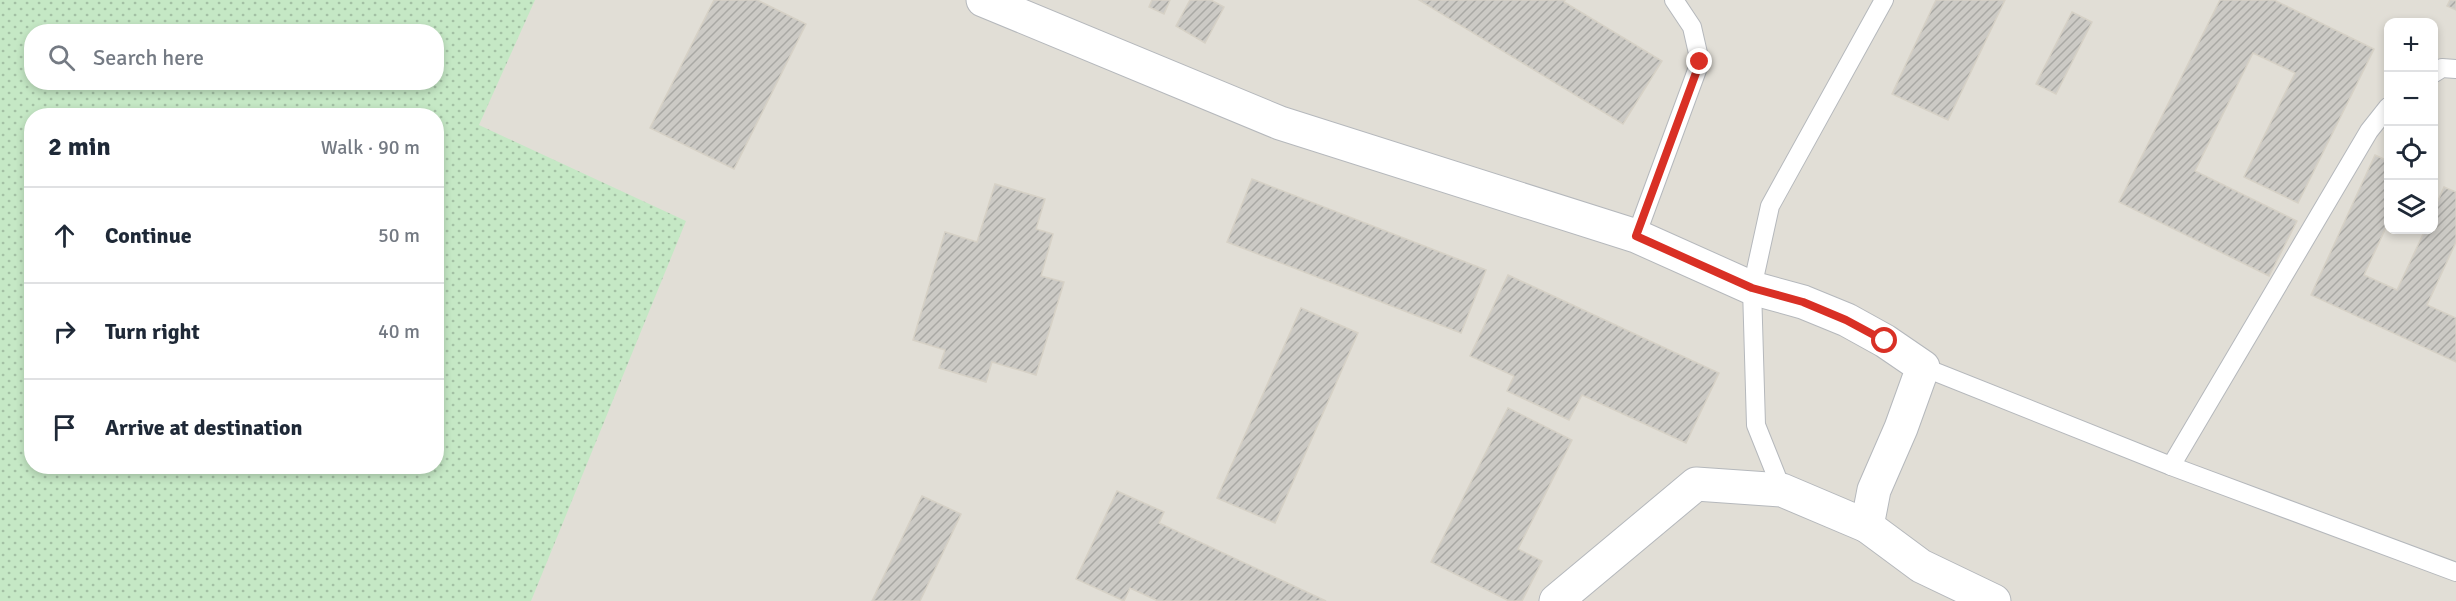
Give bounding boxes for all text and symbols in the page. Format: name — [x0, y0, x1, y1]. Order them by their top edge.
map controls — [2384, 18, 2438, 234]
button: + — [2384, 18, 2438, 72]
search box — [24, 24, 444, 90]
icon: search — [45, 41, 78, 74]
text: Search here — [93, 44, 204, 71]
route end — [1686, 48, 1712, 74]
button: − — [2384, 72, 2438, 126]
button: locate — [2384, 126, 2438, 180]
text: 2 min — [48, 131, 111, 163]
text: Walk · 90 m — [321, 135, 420, 160]
button: layers — [2384, 180, 2438, 234]
icon: ahead — [48, 219, 81, 252]
text: Continue — [105, 222, 192, 249]
text: 50 m — [378, 223, 420, 248]
icon: right — [48, 315, 81, 348]
text: Turn right — [105, 318, 200, 345]
text: 40 m — [378, 319, 420, 344]
route start — [1871, 327, 1897, 353]
icon: arrive — [48, 411, 81, 444]
text: Arrive at destination — [105, 414, 302, 441]

